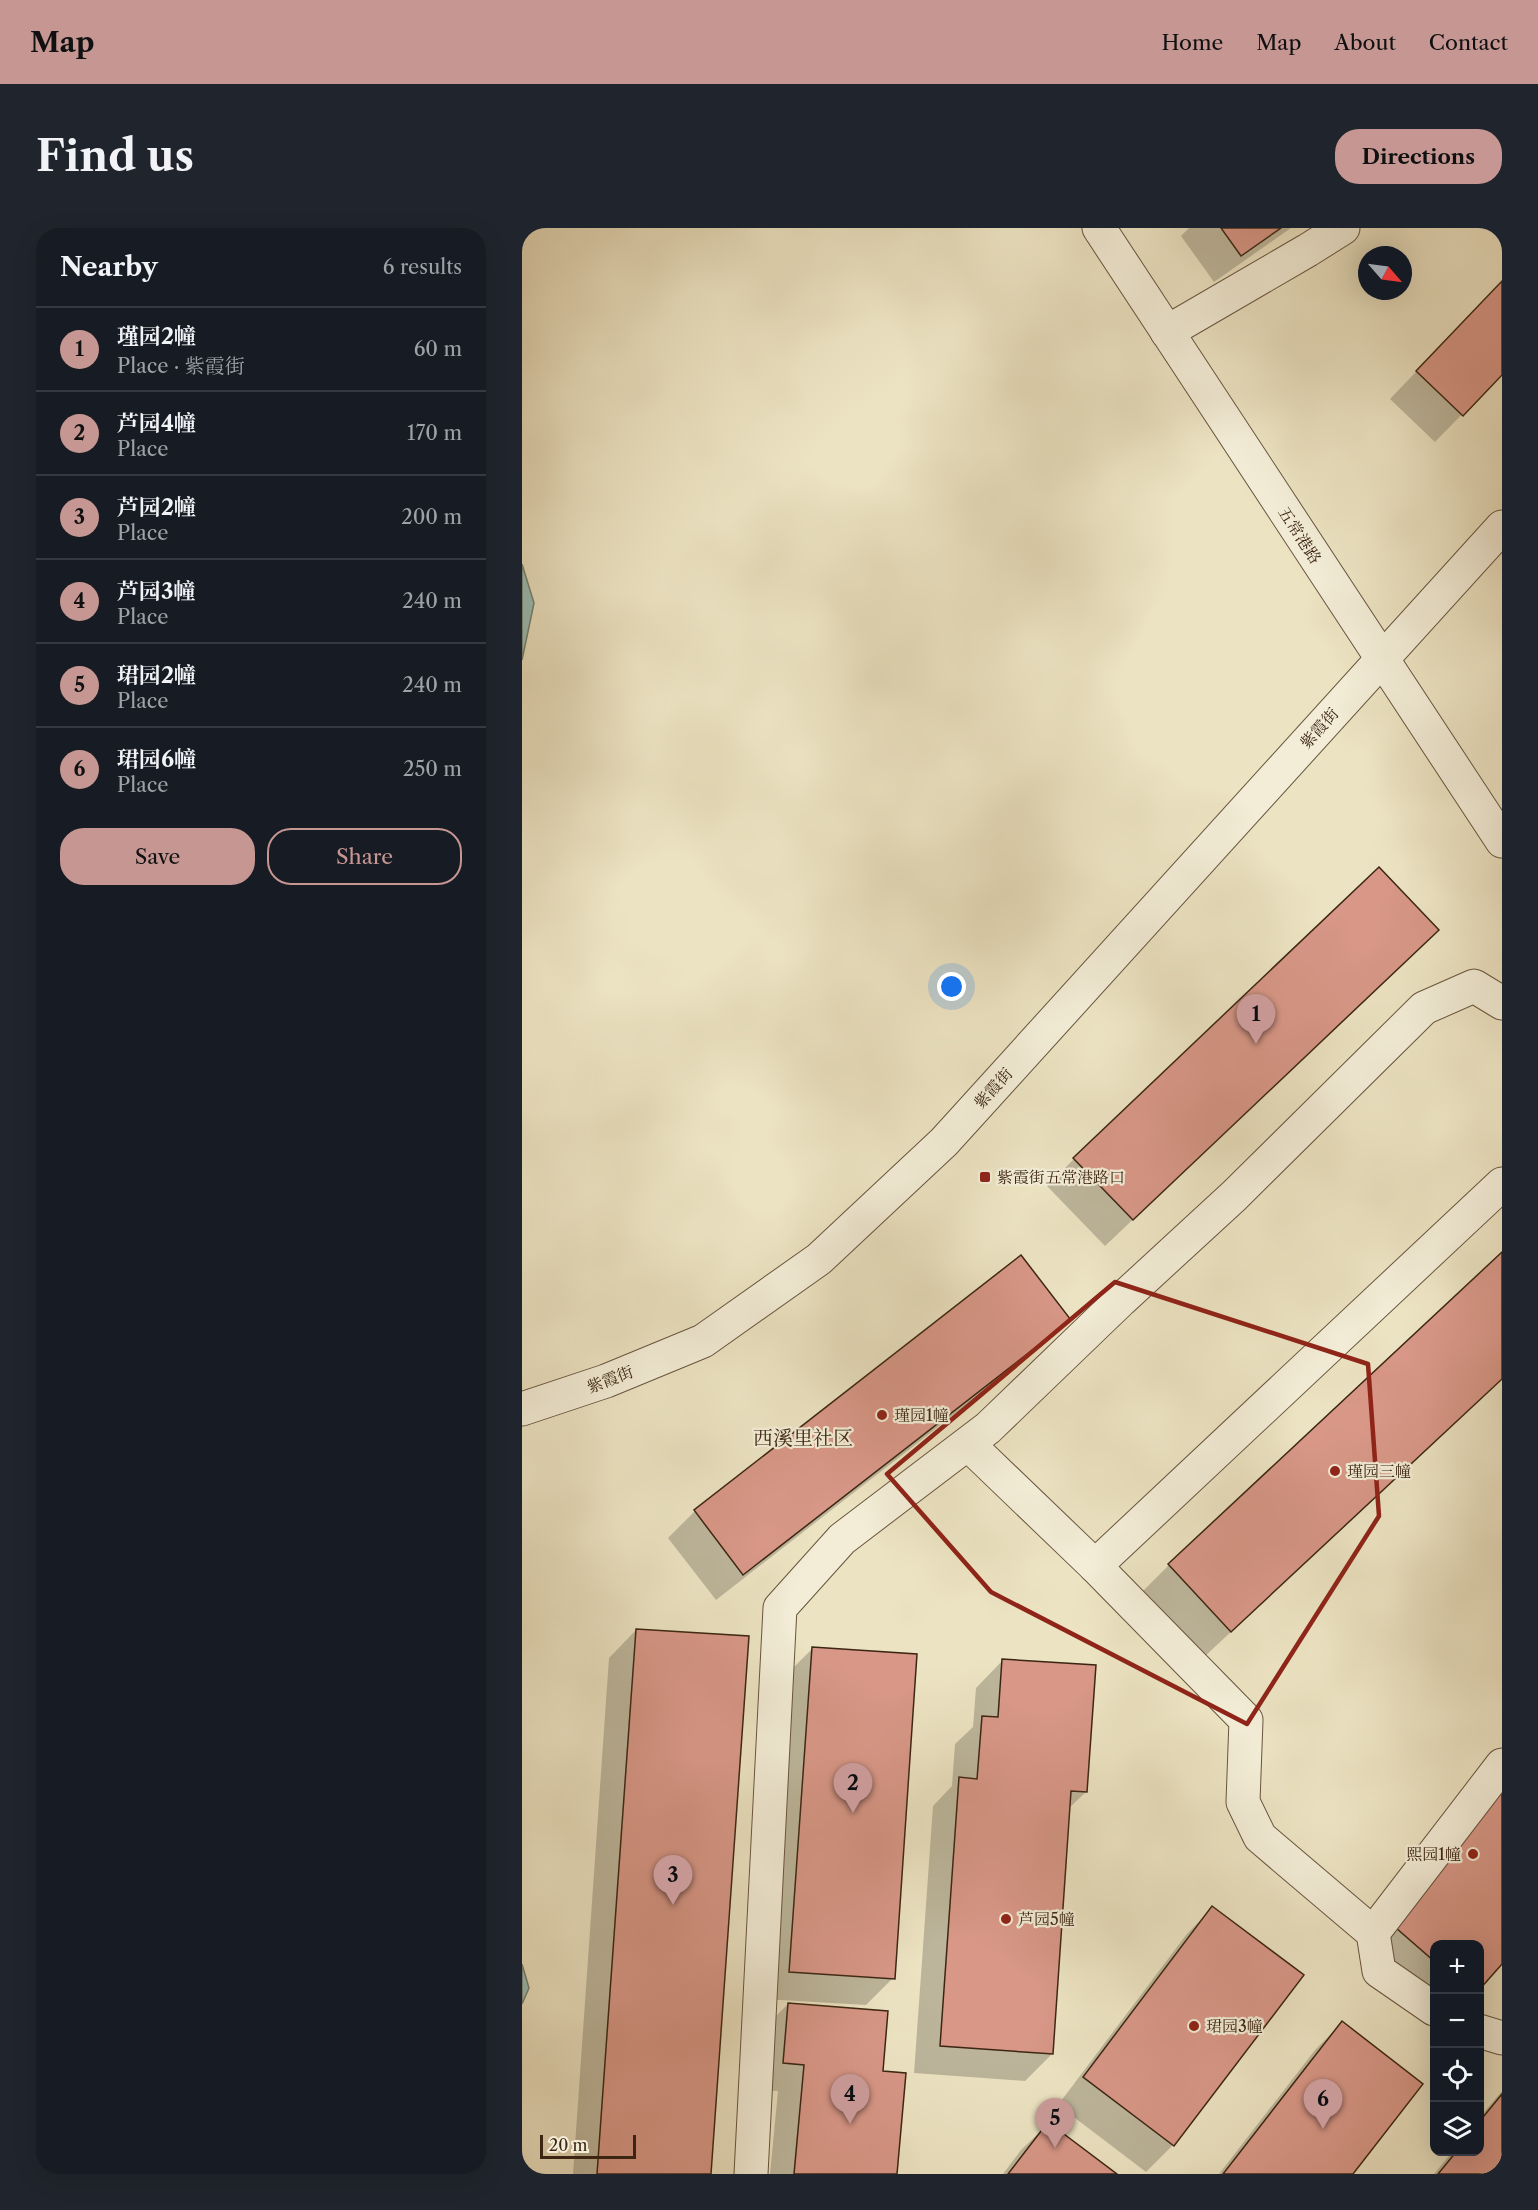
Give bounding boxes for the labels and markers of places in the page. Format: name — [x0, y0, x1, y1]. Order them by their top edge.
pin: 1 — [1236, 994, 1276, 1044]
place label: 紫霞街五常港路口 — [997, 1167, 1125, 1187]
marker: 紫霞街五常港路口 — [978, 1170, 992, 1184]
place label: 瑾园1幢 — [894, 1405, 949, 1425]
marker: 瑾园1幢 — [875, 1408, 889, 1422]
place label: 瑾园三幢 — [1347, 1461, 1411, 1481]
marker: 瑾园三幢 — [1328, 1464, 1342, 1478]
pin: 2 — [834, 1764, 872, 1813]
place label: 熙园1幢 — [1406, 1844, 1461, 1864]
marker: 熙园1幢 — [1466, 1847, 1480, 1861]
pin: 3 — [654, 1856, 692, 1905]
place label: 芦园5幢 — [1018, 1909, 1075, 1929]
marker: 芦园5幢 — [999, 1912, 1013, 1926]
place label: 珺园3幢 — [1206, 2016, 1263, 2036]
marker: 珺园3幢 — [1187, 2019, 1201, 2033]
pin: 4 — [830, 2074, 870, 2124]
pin: 6 — [1304, 2080, 1342, 2129]
pin: 5 — [1036, 2098, 1074, 2148]

